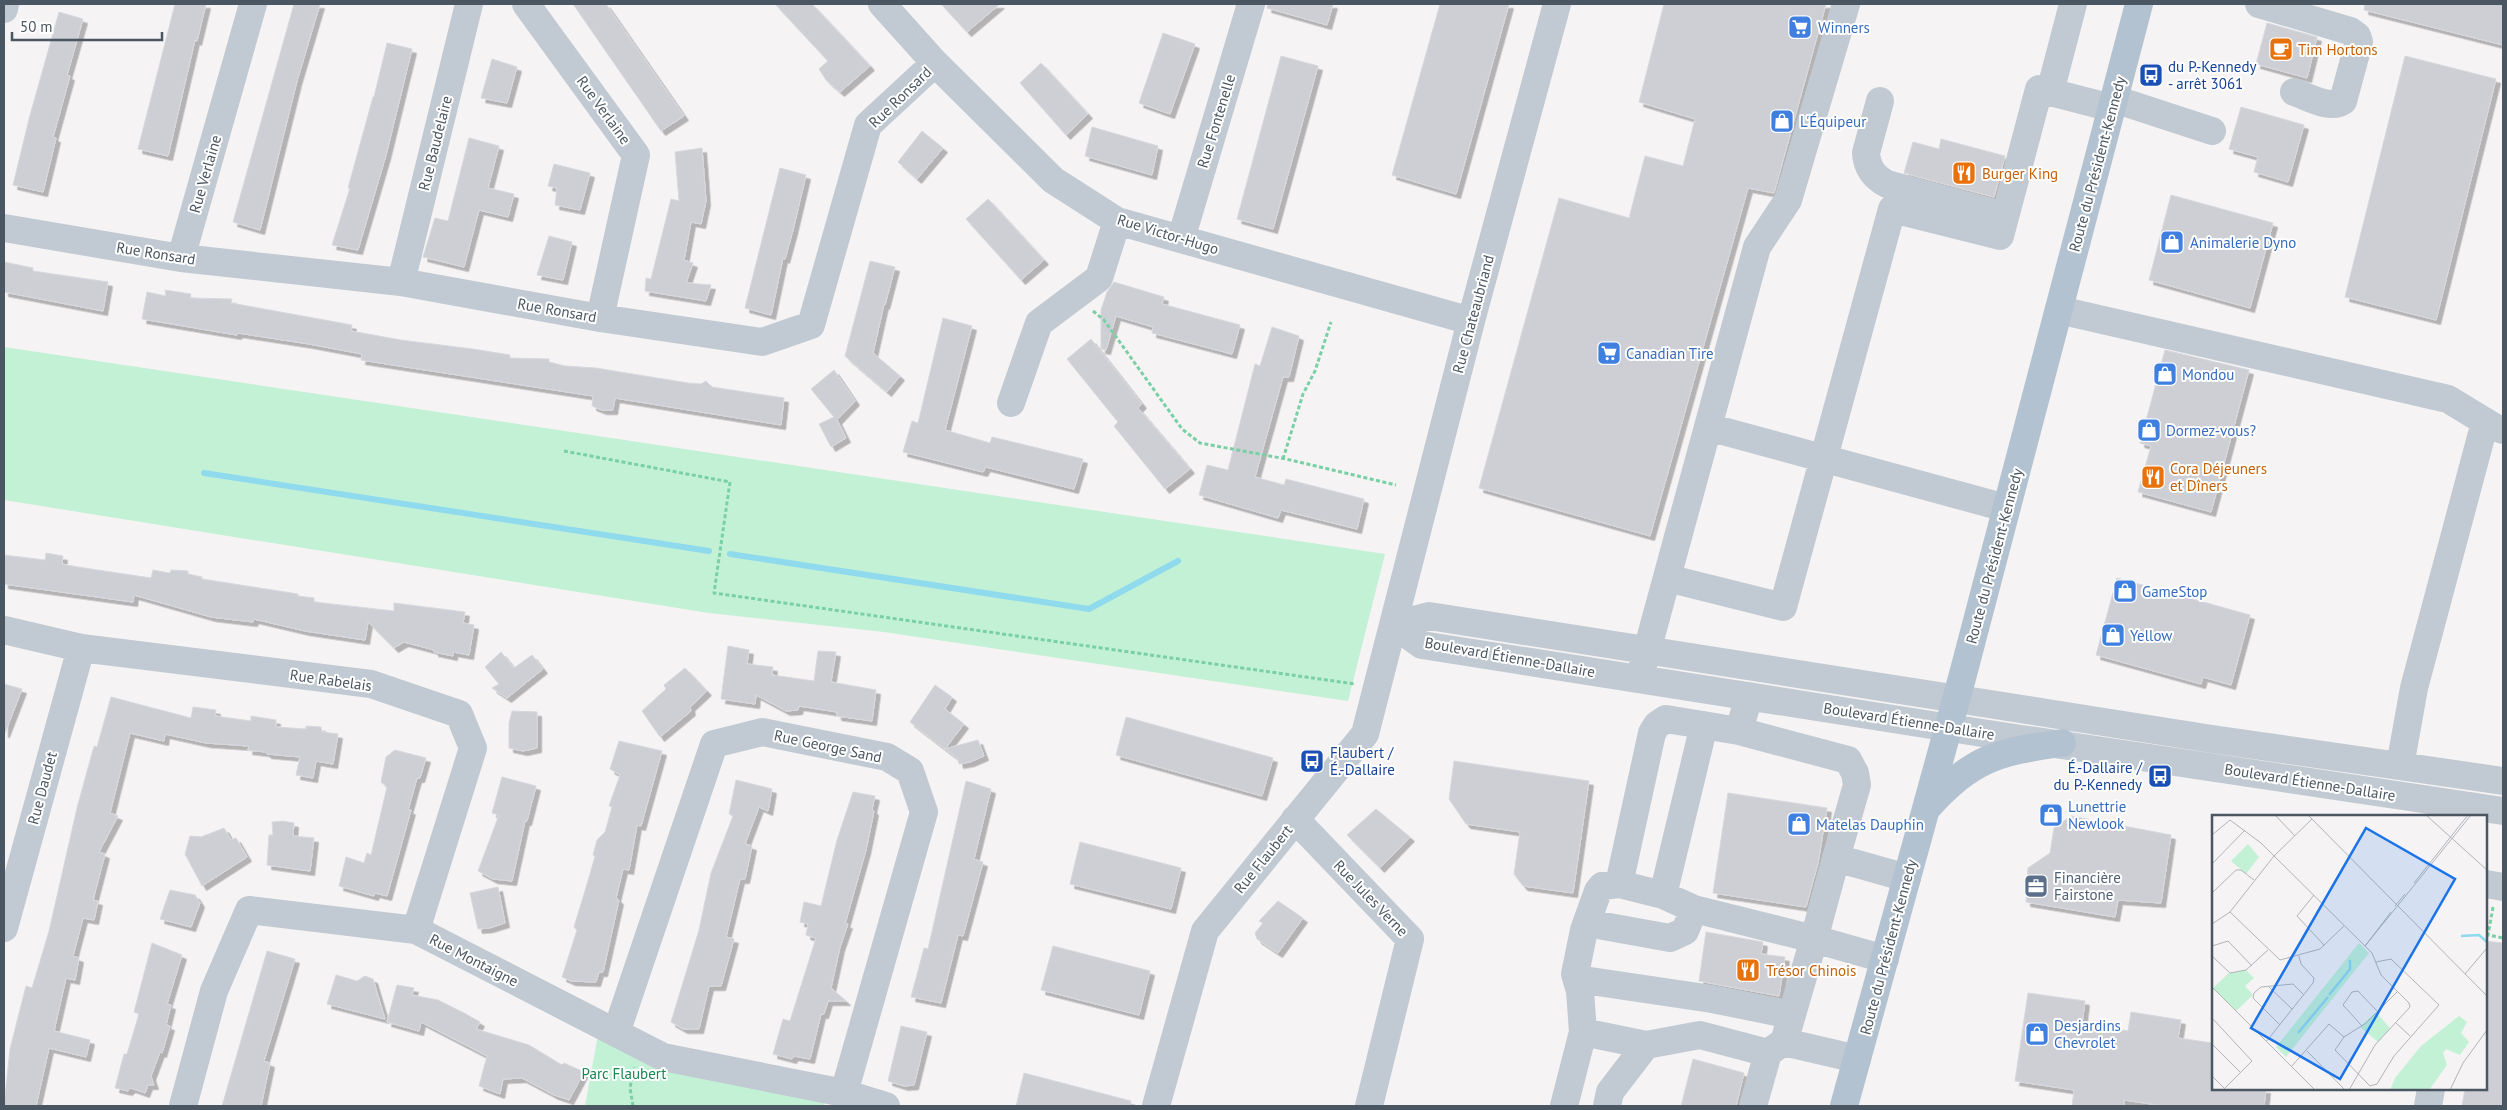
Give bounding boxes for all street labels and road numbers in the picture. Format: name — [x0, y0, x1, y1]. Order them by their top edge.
street label: Rue Ronsard — [865, 62, 935, 132]
street label: Rue Verlaine — [573, 72, 635, 148]
street label: Rue Fontenelle — [1193, 72, 1239, 170]
street label: Route du Président-Kennedy — [2064, 74, 2130, 254]
street label: Rue Baudelaire — [414, 94, 456, 192]
street label: Rue Verlaine — [185, 133, 225, 215]
street label: Rue Victor-Hugo — [1115, 210, 1221, 258]
street label: Rue Ronsard — [115, 237, 197, 269]
street label: Rue Chateaubriand — [1448, 253, 1498, 375]
street label: Rue Ronsard — [516, 294, 598, 326]
street label: Route du Président-Kennedy — [1961, 466, 2027, 646]
street label: Boulevard Étienne-Dallaire — [1423, 633, 1597, 681]
street label: Rue Rabelais — [289, 665, 373, 695]
street label: Boulevard Étienne-Dallaire — [1822, 698, 1996, 744]
street label: Rue George Sand — [772, 725, 884, 767]
street label: Rue Daudet — [23, 750, 61, 826]
street label: Boulevard Étienne-Dallaire — [2223, 759, 2397, 805]
street label: Rue Flaubert — [1230, 821, 1296, 897]
street label: Rue Jules Verne — [1330, 856, 1412, 940]
street label: Route du Président-Kennedy — [1855, 857, 1921, 1037]
street label: Rue Montaigne — [426, 930, 522, 990]

